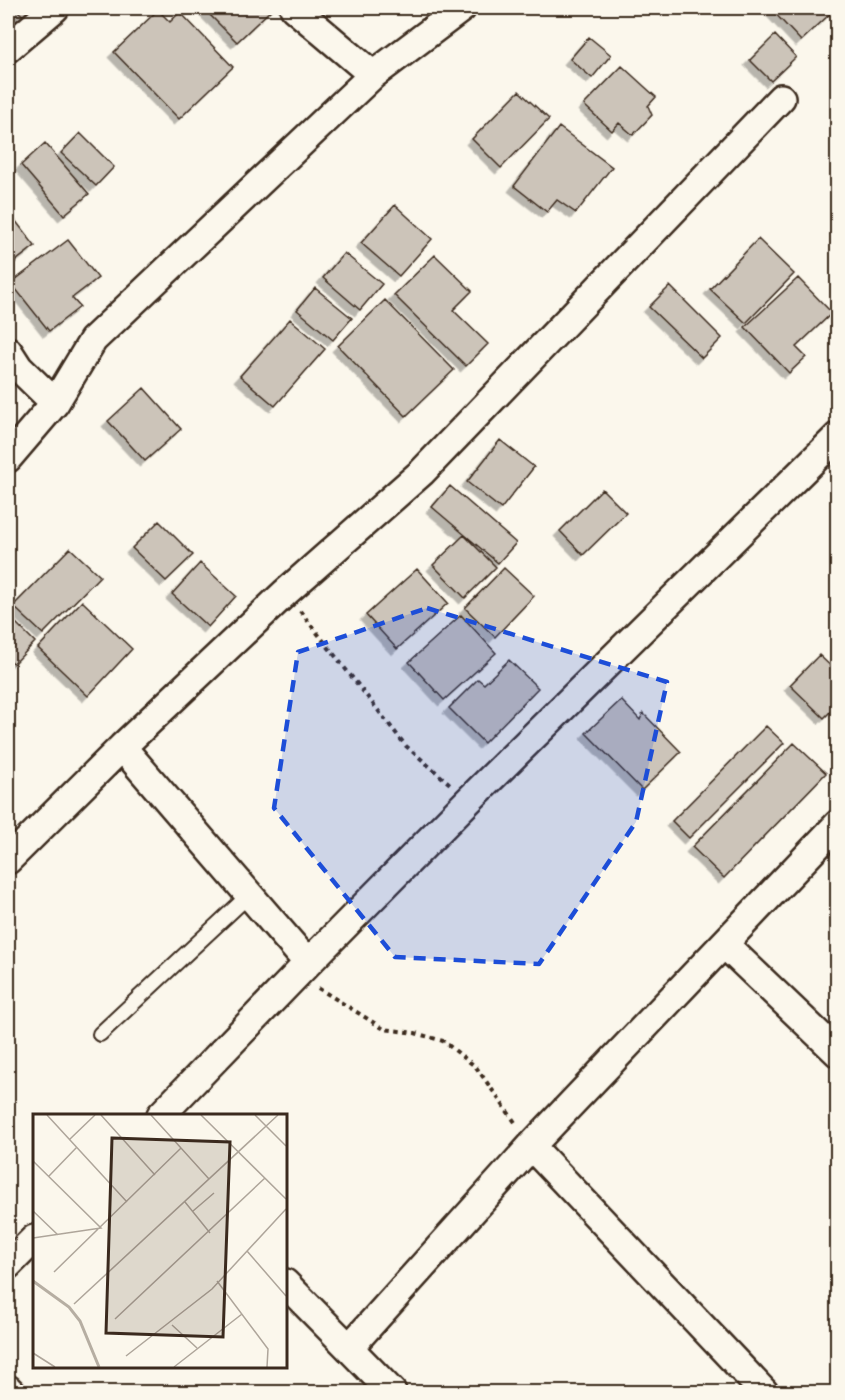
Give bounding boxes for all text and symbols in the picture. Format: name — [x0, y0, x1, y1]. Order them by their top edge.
inset map — [33, 1114, 286, 1367]

